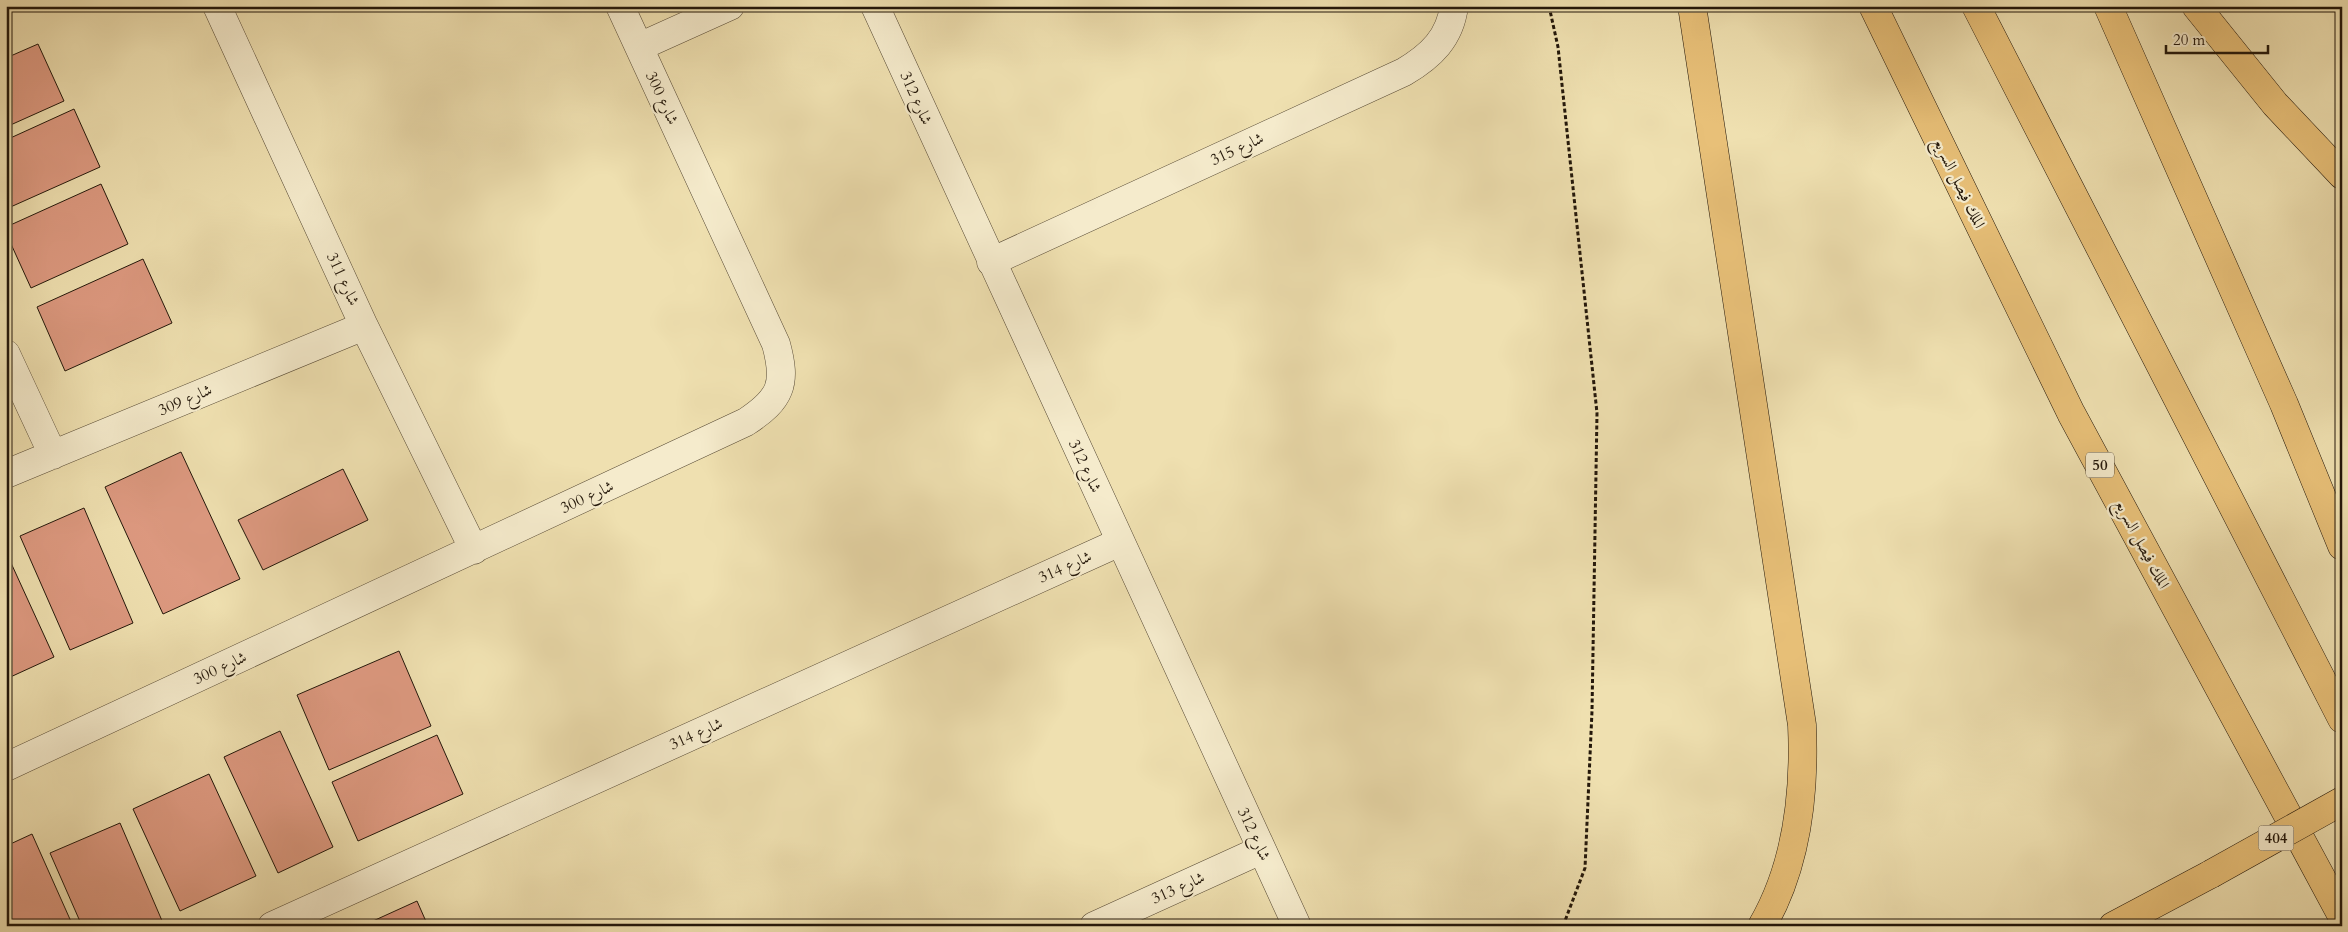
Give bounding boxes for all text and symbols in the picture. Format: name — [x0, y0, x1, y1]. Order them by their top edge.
scale bar — [2166, 22, 2268, 54]
text: 20 m — [2173, 30, 2205, 50]
street label: شارع 300 — [638, 68, 684, 129]
street label: شارع 312 — [893, 68, 938, 129]
street label: شارع 315 — [1207, 127, 1268, 173]
street label: الملك فيصل السريع — [1924, 134, 1990, 234]
street label: شارع 311 — [319, 249, 365, 310]
street label: شارع 309 — [155, 379, 216, 423]
street label: شارع 312 — [1061, 436, 1107, 497]
road number: 50 — [2086, 452, 2114, 478]
street label: شارع 300 — [557, 475, 618, 521]
street label: الملك فيصل السريع — [2106, 495, 2175, 595]
street label: شارع 314 — [1035, 545, 1096, 590]
street label: شارع 300 — [190, 646, 251, 692]
street label: شارع 314 — [666, 712, 727, 757]
street label: شارع 312 — [1230, 804, 1276, 865]
road number: 404 — [2258, 826, 2294, 850]
street label: شارع 313 — [1148, 866, 1209, 911]

